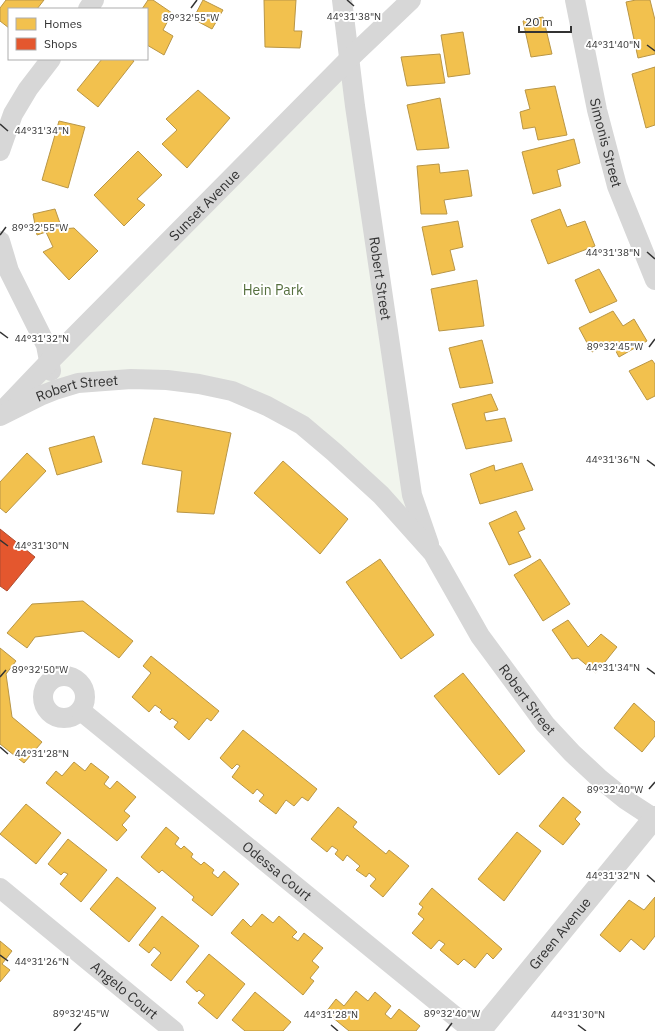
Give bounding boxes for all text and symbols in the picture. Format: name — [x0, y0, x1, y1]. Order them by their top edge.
legend — [8, 8, 148, 60]
scale bar — [519, 8, 571, 34]
text: 44°31'38"N — [327, 10, 381, 23]
text: 89°32'55"W — [163, 11, 219, 24]
text: 20 m — [525, 14, 553, 29]
text: Homes — [44, 16, 82, 31]
text: Shops — [44, 36, 77, 51]
text: 44°31'40"N — [586, 38, 640, 51]
street label: Simonis Street — [586, 96, 626, 189]
text: 44°31'34"N — [15, 124, 69, 137]
street label: Sunset Avenue — [165, 165, 244, 245]
text: 89°32'55"W — [12, 221, 68, 234]
street label: Robert Street — [365, 235, 395, 321]
text: 44°31'38"N — [586, 246, 640, 259]
park label: Hein Park — [243, 281, 304, 299]
text: 44°31'32"N — [15, 332, 69, 345]
text: 89°32'45"W — [587, 340, 643, 353]
street label: Robert Street — [33, 371, 119, 406]
text: 44°31'36"N — [586, 453, 640, 466]
text: 44°31'30"N — [15, 539, 69, 552]
street label: Robert Street — [495, 660, 560, 739]
text: 44°31'34"N — [586, 661, 640, 674]
text: 89°32'50"W — [12, 663, 68, 676]
text: 44°31'28"N — [15, 747, 69, 760]
text: 89°32'40"W — [587, 783, 643, 796]
street label: Odessa Court — [238, 837, 316, 905]
text: 44°31'32"N — [586, 869, 640, 882]
street label: Green Avenue — [525, 893, 595, 973]
text: 44°31'26"N — [15, 955, 69, 968]
street label: Angelo Court — [87, 957, 162, 1023]
text: 89°32'45"W — [53, 1007, 109, 1020]
text: 89°32'40"W — [424, 1007, 480, 1020]
text: 44°31'28"N — [304, 1008, 358, 1021]
text: 44°31'30"N — [551, 1008, 605, 1021]

